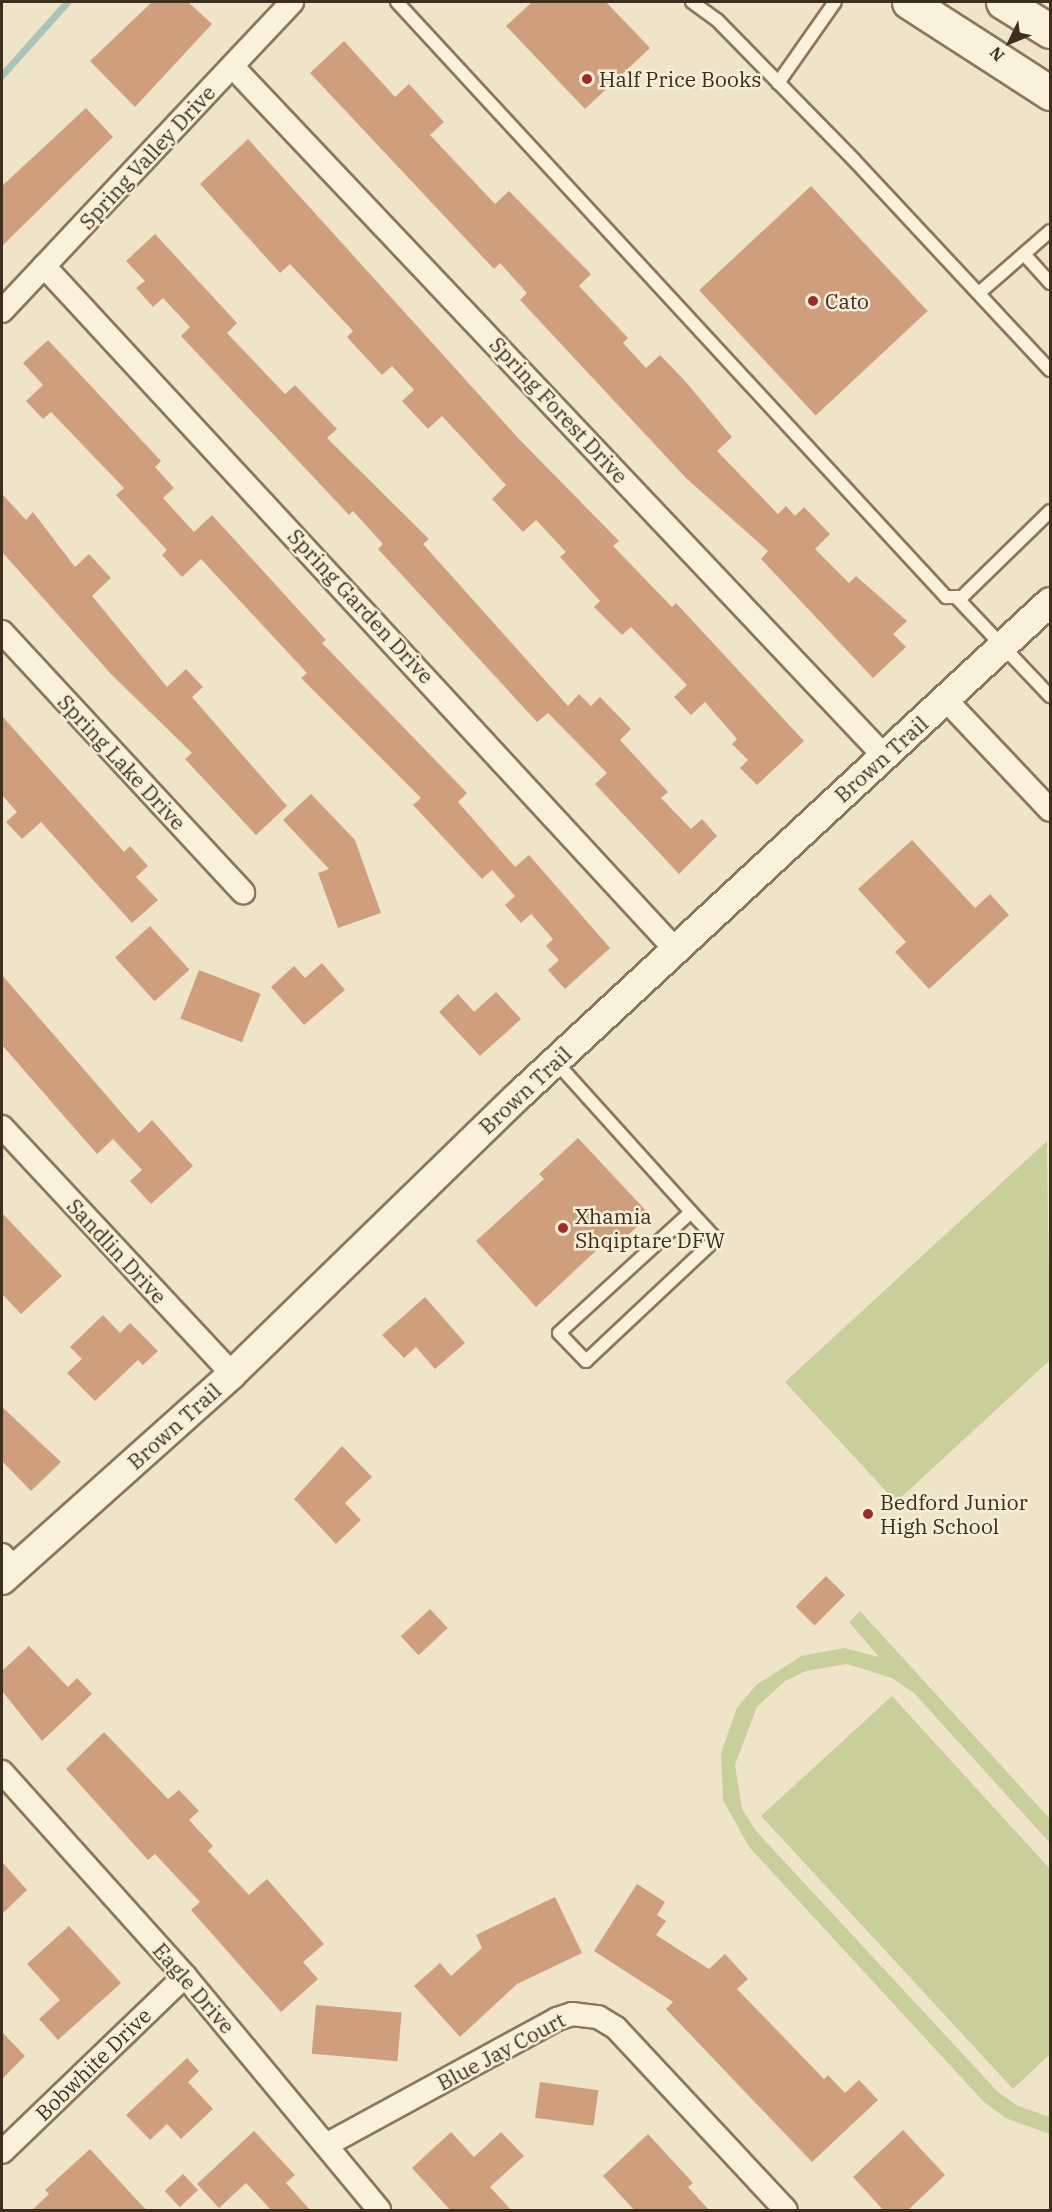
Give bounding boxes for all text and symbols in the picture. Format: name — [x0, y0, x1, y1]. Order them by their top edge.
north arrow — [980, 12, 1040, 72]
text: N — [985, 43, 1008, 66]
place label: Half Price Books — [599, 66, 761, 92]
marker: Half Price Books — [580, 72, 594, 86]
street label: Spring Valley Drive — [74, 80, 220, 234]
place label: Cato — [825, 288, 869, 314]
marker: Cato — [806, 294, 820, 308]
street label: Spring Forest Drive — [485, 332, 633, 488]
street label: Spring Garden Drive — [283, 523, 439, 689]
street label: Spring Lake Drive — [53, 689, 191, 835]
street label: Brown Trail — [829, 711, 933, 807]
street label: Brown Trail — [474, 1041, 576, 1139]
street label: Sandlin Drive — [62, 1193, 172, 1309]
place label: Xhamia Shqiptare DFW — [575, 1203, 725, 1253]
marker: Xhamia Shqiptare DFW — [556, 1221, 570, 1235]
street label: Brown Trail — [122, 1378, 226, 1474]
place label: Bedford Junior High School — [880, 1489, 1028, 1539]
marker: Bedford Junior High School — [861, 1507, 875, 1521]
street label: Eagle Drive — [148, 1938, 240, 2038]
street label: Bobwhite Drive — [30, 2002, 156, 2126]
street label: Blue Jay Court — [433, 2007, 569, 2095]

